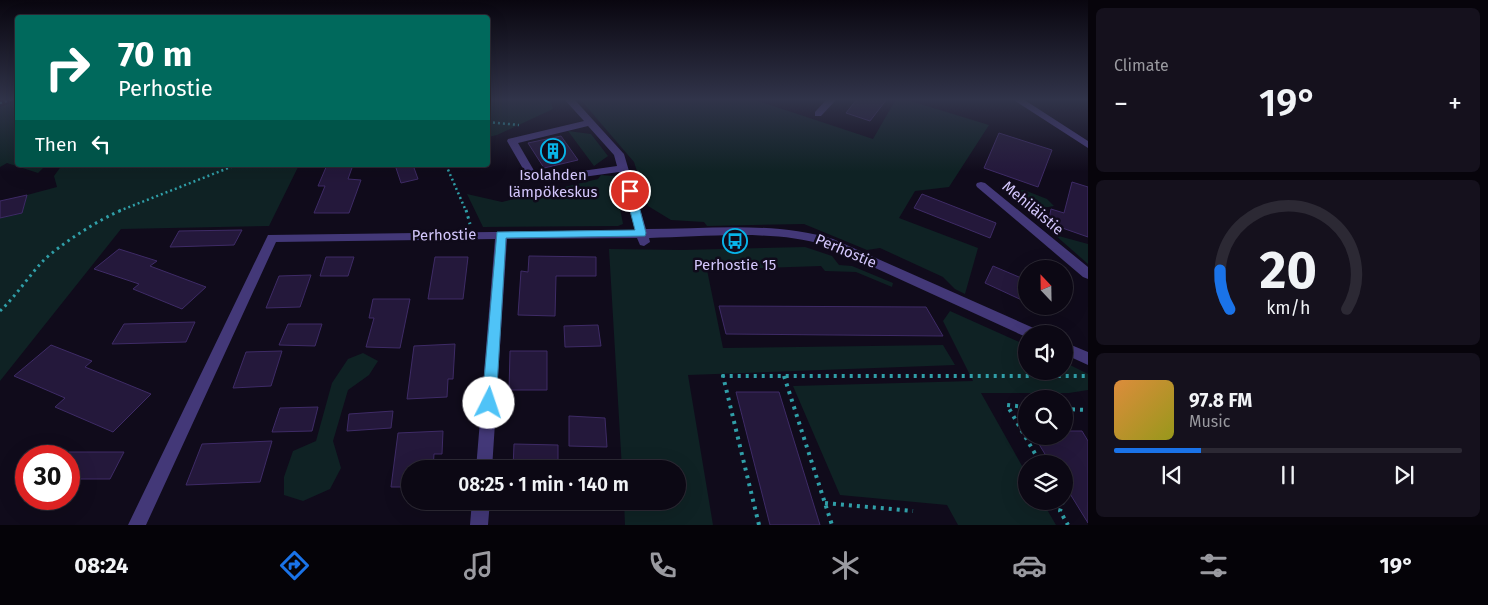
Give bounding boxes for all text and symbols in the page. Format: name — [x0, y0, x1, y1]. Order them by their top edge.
text: 70 m — [118, 33, 192, 75]
icon: right — [35, 35, 100, 100]
text: Climate — [1114, 56, 1169, 75]
text: Perhostie — [118, 75, 213, 102]
text: 19° — [1259, 80, 1317, 126]
text: − — [1114, 87, 1128, 120]
text: + — [1448, 87, 1462, 120]
icon: left — [87, 130, 115, 158]
text: Then — [35, 133, 77, 156]
building icon: Isolahden lämpökeskus — [540, 138, 566, 164]
place label: Isolahden lämpökeskus — [508, 166, 598, 201]
pin — [609, 170, 651, 212]
icon: arrive — [616, 177, 644, 205]
street label: Mehiläistie — [999, 177, 1067, 239]
street label: Perhostie — [412, 225, 476, 245]
bus stop icon: Perhostie 15 — [722, 228, 748, 254]
street label: Perhostie — [813, 230, 879, 272]
text: 20 — [1259, 239, 1317, 302]
place label: Perhostie 15 — [694, 256, 776, 274]
north arrow — [1018, 260, 1072, 315]
map controls — [1018, 260, 1073, 510]
text: km/h — [1266, 297, 1310, 319]
button: sound — [1018, 325, 1073, 380]
position arrow — [462, 376, 514, 428]
text: 97.8 FM — [1189, 389, 1252, 412]
button: search — [1018, 390, 1073, 445]
text: Music — [1189, 412, 1230, 431]
speed limit sign: 30 — [15, 445, 80, 510]
button: layers — [1018, 455, 1073, 510]
icon: previous — [1158, 461, 1186, 489]
icon: pause — [1274, 461, 1302, 489]
icon: next — [1390, 461, 1418, 489]
text: 08:25 · 1 min · 140 m — [458, 473, 629, 496]
icon: directions — [277, 548, 312, 583]
icon: music — [461, 548, 496, 583]
icon: phone — [645, 548, 680, 583]
icon: climate — [828, 548, 863, 583]
icon: car — [1012, 548, 1047, 583]
icon: filters — [1196, 548, 1231, 583]
text: 08:24 — [74, 552, 128, 579]
text: 19° — [1380, 552, 1414, 579]

